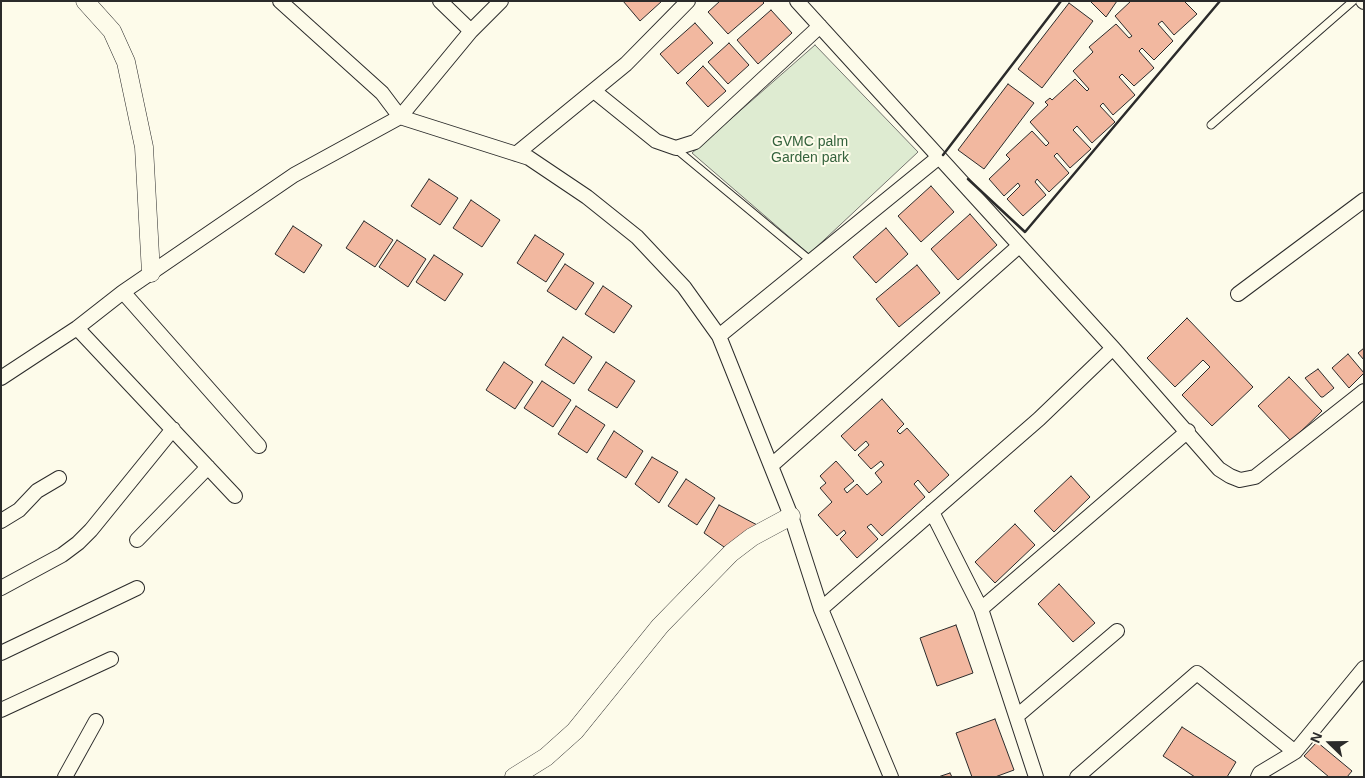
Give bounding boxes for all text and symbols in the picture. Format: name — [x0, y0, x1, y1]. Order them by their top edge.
park label: GVMC palm Garden park — [771, 134, 849, 166]
north arrow — [1305, 718, 1355, 768]
text: N — [1307, 730, 1325, 745]

